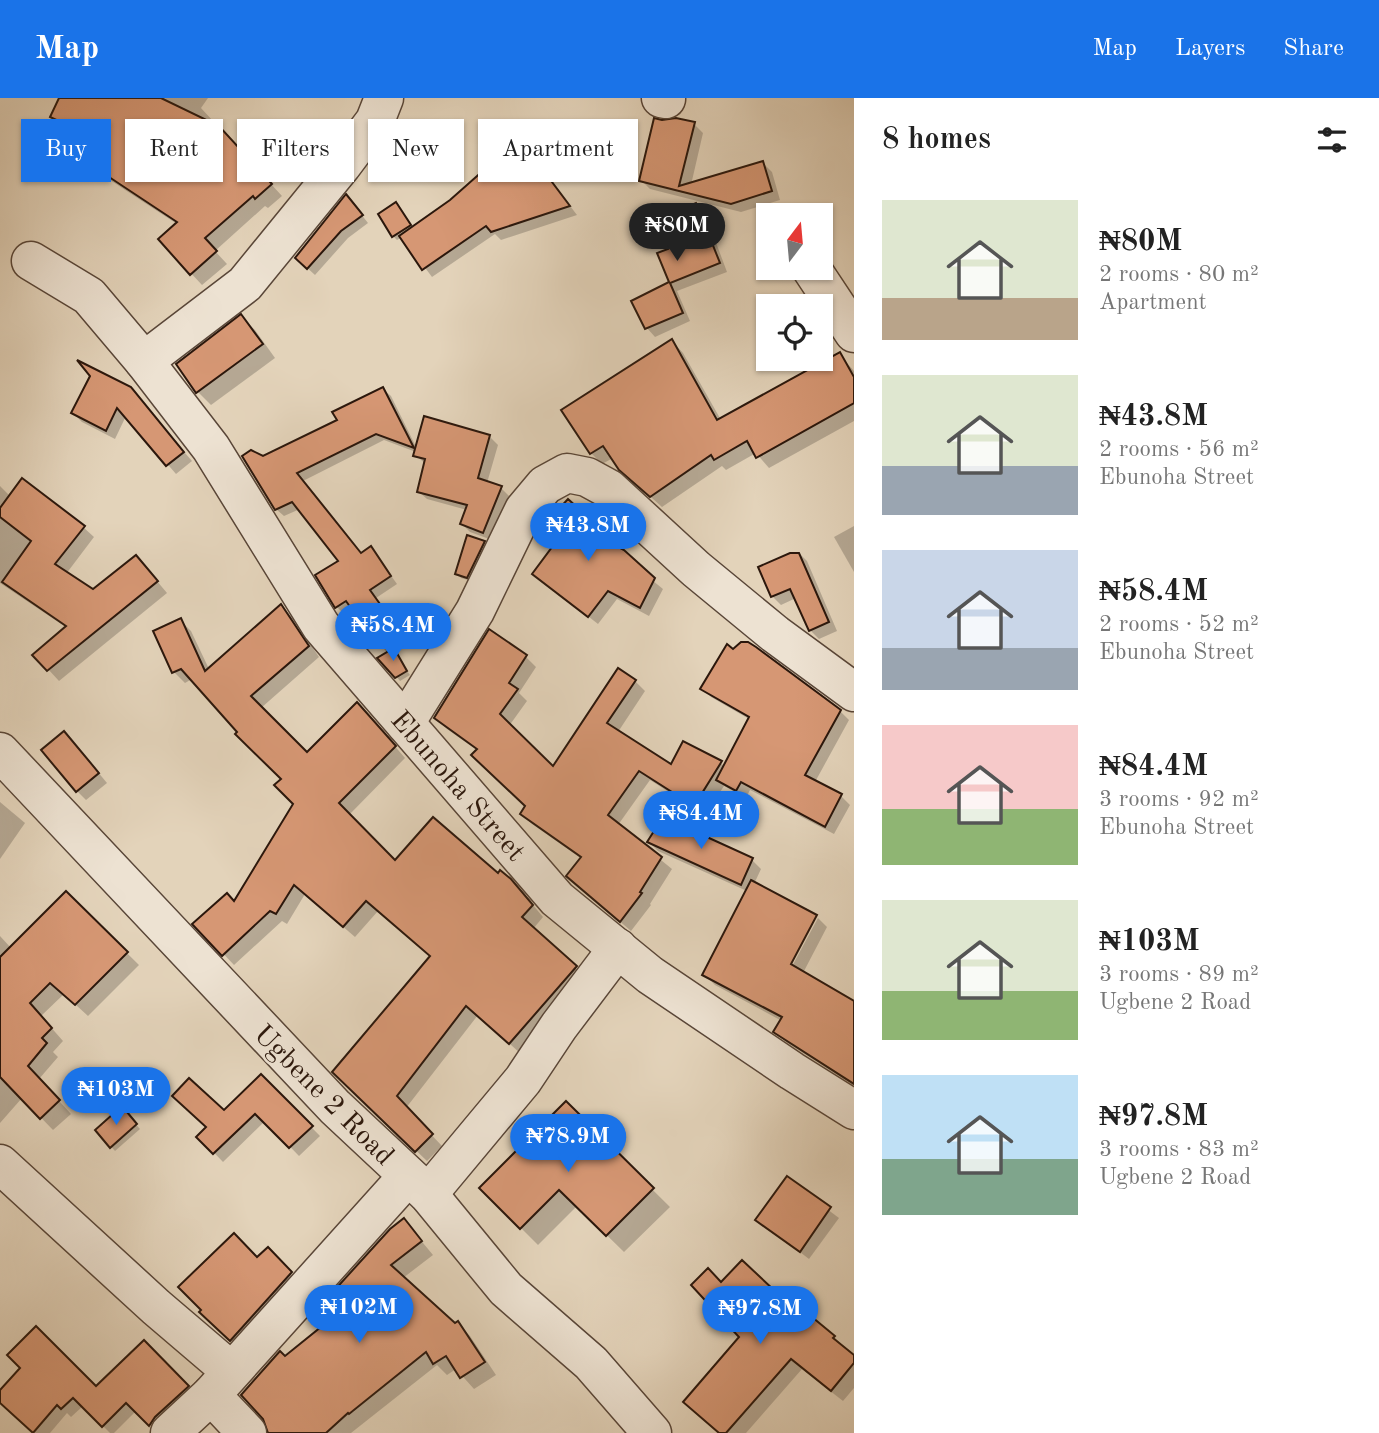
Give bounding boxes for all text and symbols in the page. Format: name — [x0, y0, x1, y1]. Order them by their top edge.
text: Map — [35, 33, 99, 66]
text: Map — [1093, 37, 1137, 61]
text: Layers — [1175, 37, 1245, 61]
text: Share — [1283, 37, 1344, 61]
chip: Buy — [21, 119, 111, 182]
chip: Rent — [125, 119, 223, 182]
chip: Filters — [237, 119, 354, 182]
chip: New — [368, 119, 464, 182]
chip: Apartment — [478, 119, 638, 182]
icon: filters — [1313, 121, 1351, 159]
text: 8 homes — [882, 125, 991, 155]
north arrow — [756, 203, 833, 280]
map controls — [756, 203, 833, 371]
pin: ₦80M — [636, 204, 718, 263]
text: ₦80M — [645, 214, 709, 237]
text: ₦80M — [1099, 227, 1182, 257]
icon: home — [938, 228, 1022, 312]
text: 2 rooms · 80 m² — [1099, 263, 1259, 286]
text: Apartment — [1099, 291, 1207, 314]
button: locate — [756, 294, 833, 371]
text: ₦43.8M — [1099, 402, 1208, 432]
icon: home — [938, 403, 1022, 487]
text: 2 rooms · 56 m² — [1099, 438, 1259, 461]
text: Ebunoha Street — [1099, 466, 1254, 489]
pin: ₦43.8M — [531, 504, 645, 563]
text: ₦43.8M — [546, 514, 630, 537]
text: ₦58.4M — [1099, 577, 1208, 607]
icon: home — [938, 578, 1022, 662]
pin: ₦58.4M — [336, 603, 450, 663]
text: 2 rooms · 52 m² — [1099, 613, 1259, 636]
text: ₦58.4M — [351, 614, 435, 637]
text: Ebunoha Street — [1099, 641, 1254, 664]
street label: Ebunoha Street — [384, 707, 529, 867]
text: ₦84.4M — [1099, 752, 1208, 782]
icon: home — [938, 753, 1022, 837]
text: 3 rooms · 92 m² — [1099, 788, 1259, 811]
pin: ₦84.4M — [644, 792, 758, 851]
text: ₦84.4M — [659, 802, 743, 825]
text: Ebunoha Street — [1099, 816, 1254, 839]
text: ₦103M — [1099, 927, 1200, 957]
icon: home — [938, 928, 1022, 1012]
text: 3 rooms · 89 m² — [1099, 963, 1259, 986]
text: Ugbene 2 Road — [1099, 991, 1251, 1014]
street label: Ugbene 2 Road — [247, 1021, 398, 1172]
pin: ₦103M — [67, 1068, 165, 1127]
text: ₦103M — [77, 1078, 155, 1101]
text: ₦97.8M — [1099, 1102, 1208, 1132]
icon: home — [938, 1103, 1022, 1187]
pin: ₦78.9M — [511, 1114, 625, 1174]
text: ₦78.9M — [526, 1125, 610, 1148]
text: 3 rooms · 83 m² — [1099, 1138, 1259, 1161]
text: Ugbene 2 Road — [1099, 1166, 1251, 1189]
pin: ₦102M — [310, 1286, 408, 1345]
pin: ₦97.8M — [703, 1286, 817, 1346]
text: ₦102M — [320, 1296, 398, 1319]
text: ₦97.8M — [718, 1297, 802, 1320]

